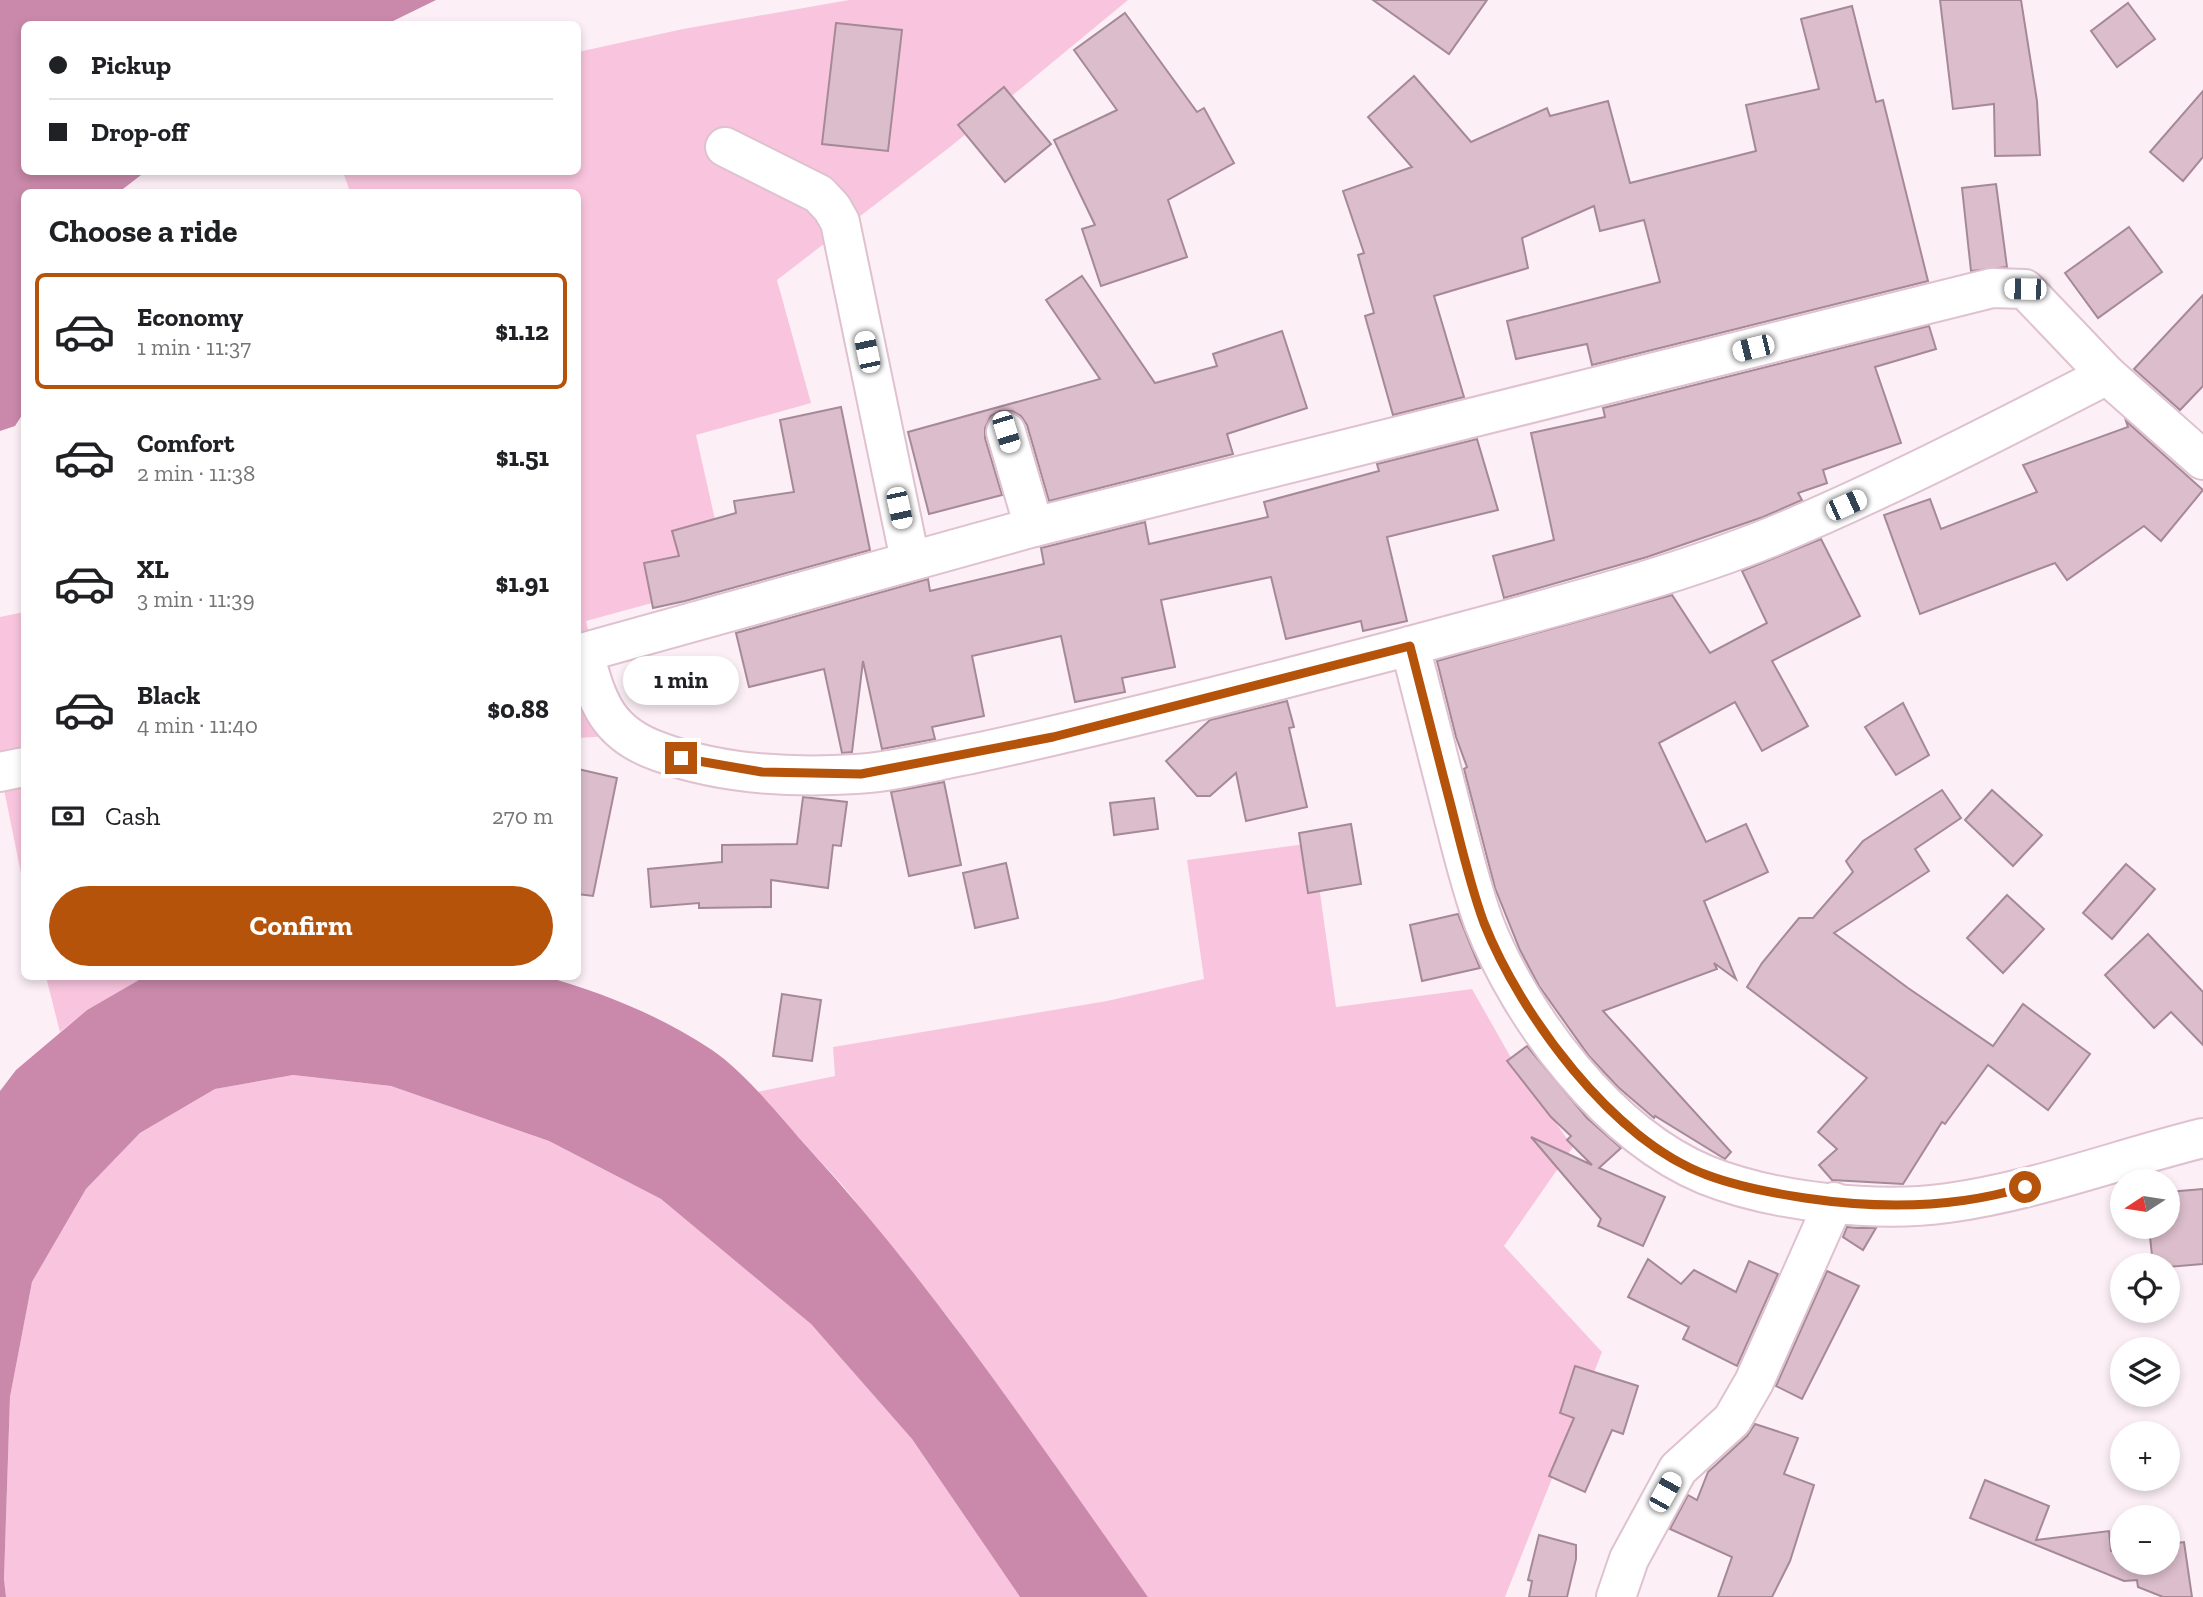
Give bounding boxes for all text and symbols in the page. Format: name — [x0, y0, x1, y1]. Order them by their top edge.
text: Pickup — [91, 49, 171, 81]
text: Drop-off — [91, 116, 188, 148]
text: Choose a ride — [49, 212, 237, 250]
car — [2004, 278, 2047, 300]
icon: car — [53, 300, 116, 363]
text: Economy — [137, 301, 243, 333]
text: $1.12 — [495, 315, 549, 347]
car — [853, 329, 882, 375]
text: 1 min · 11:37 — [137, 333, 251, 361]
car — [1731, 333, 1776, 363]
car — [990, 409, 1023, 455]
icon: car — [53, 426, 116, 489]
text: Comfort — [137, 427, 234, 459]
text: $1.51 — [496, 441, 549, 473]
text: 2 min · 11:38 — [137, 459, 256, 487]
car — [885, 485, 914, 531]
car — [1823, 487, 1870, 523]
icon: car — [53, 552, 116, 615]
text: XL — [137, 553, 169, 585]
text: $1.91 — [495, 567, 549, 599]
text: 3 min · 11:39 — [137, 585, 255, 613]
callout: 1 min — [623, 656, 739, 706]
text: 1 min — [654, 666, 708, 694]
icon: car — [53, 678, 116, 741]
text: Black — [137, 679, 200, 711]
text: $0.88 — [487, 693, 549, 725]
text: 4 min · 11:40 — [137, 711, 258, 739]
route end — [665, 742, 697, 774]
icon: cash — [49, 797, 87, 835]
text: Cash — [105, 800, 160, 832]
text: 270 m — [492, 802, 553, 830]
button: Confirm — [49, 886, 553, 966]
north arrow — [2110, 1169, 2180, 1239]
map controls — [2110, 1169, 2180, 1575]
route start — [2009, 1171, 2041, 1203]
button: locate — [2110, 1253, 2180, 1323]
button: layers — [2110, 1337, 2180, 1407]
button: + — [2110, 1421, 2180, 1491]
car — [1646, 1469, 1685, 1515]
button: − — [2110, 1505, 2180, 1575]

